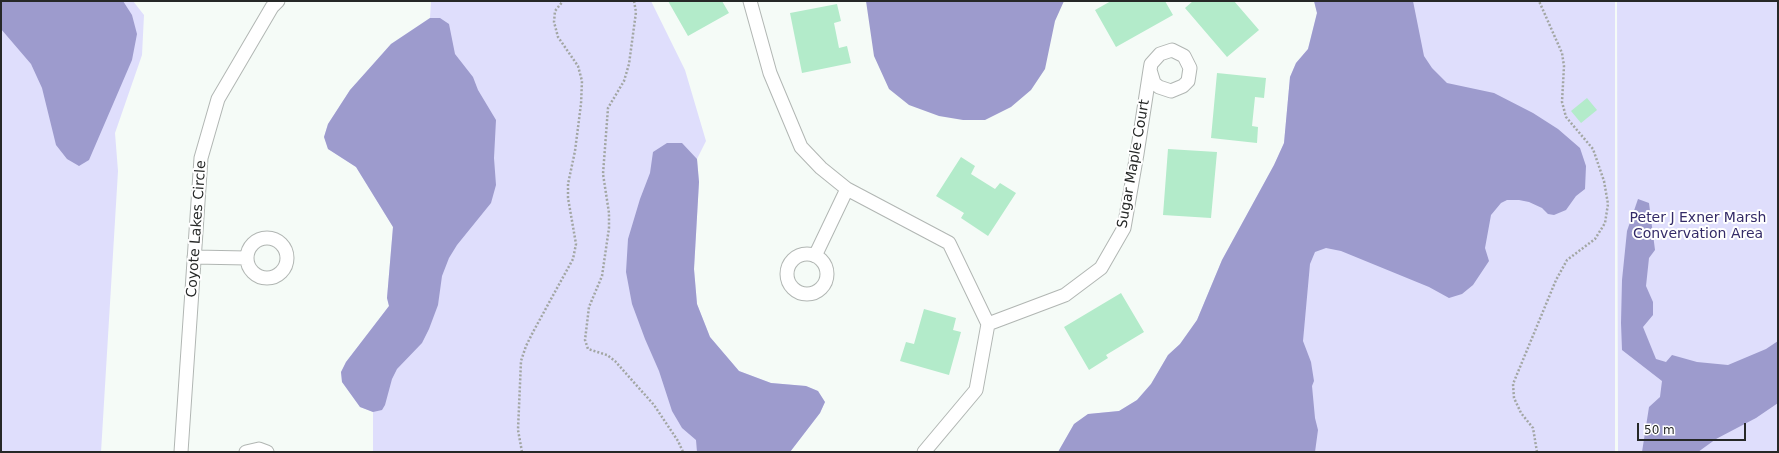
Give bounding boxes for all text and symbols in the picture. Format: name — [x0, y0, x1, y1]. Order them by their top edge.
street label: Sugar Maple Court — [1114, 98, 1154, 230]
street label: Coyote Lakes Circle — [184, 160, 210, 298]
park label: Peter J Exner Marsh Convervation Area — [1630, 210, 1766, 242]
scale bar — [1639, 415, 1748, 441]
text: 50 m — [1644, 423, 1675, 437]

